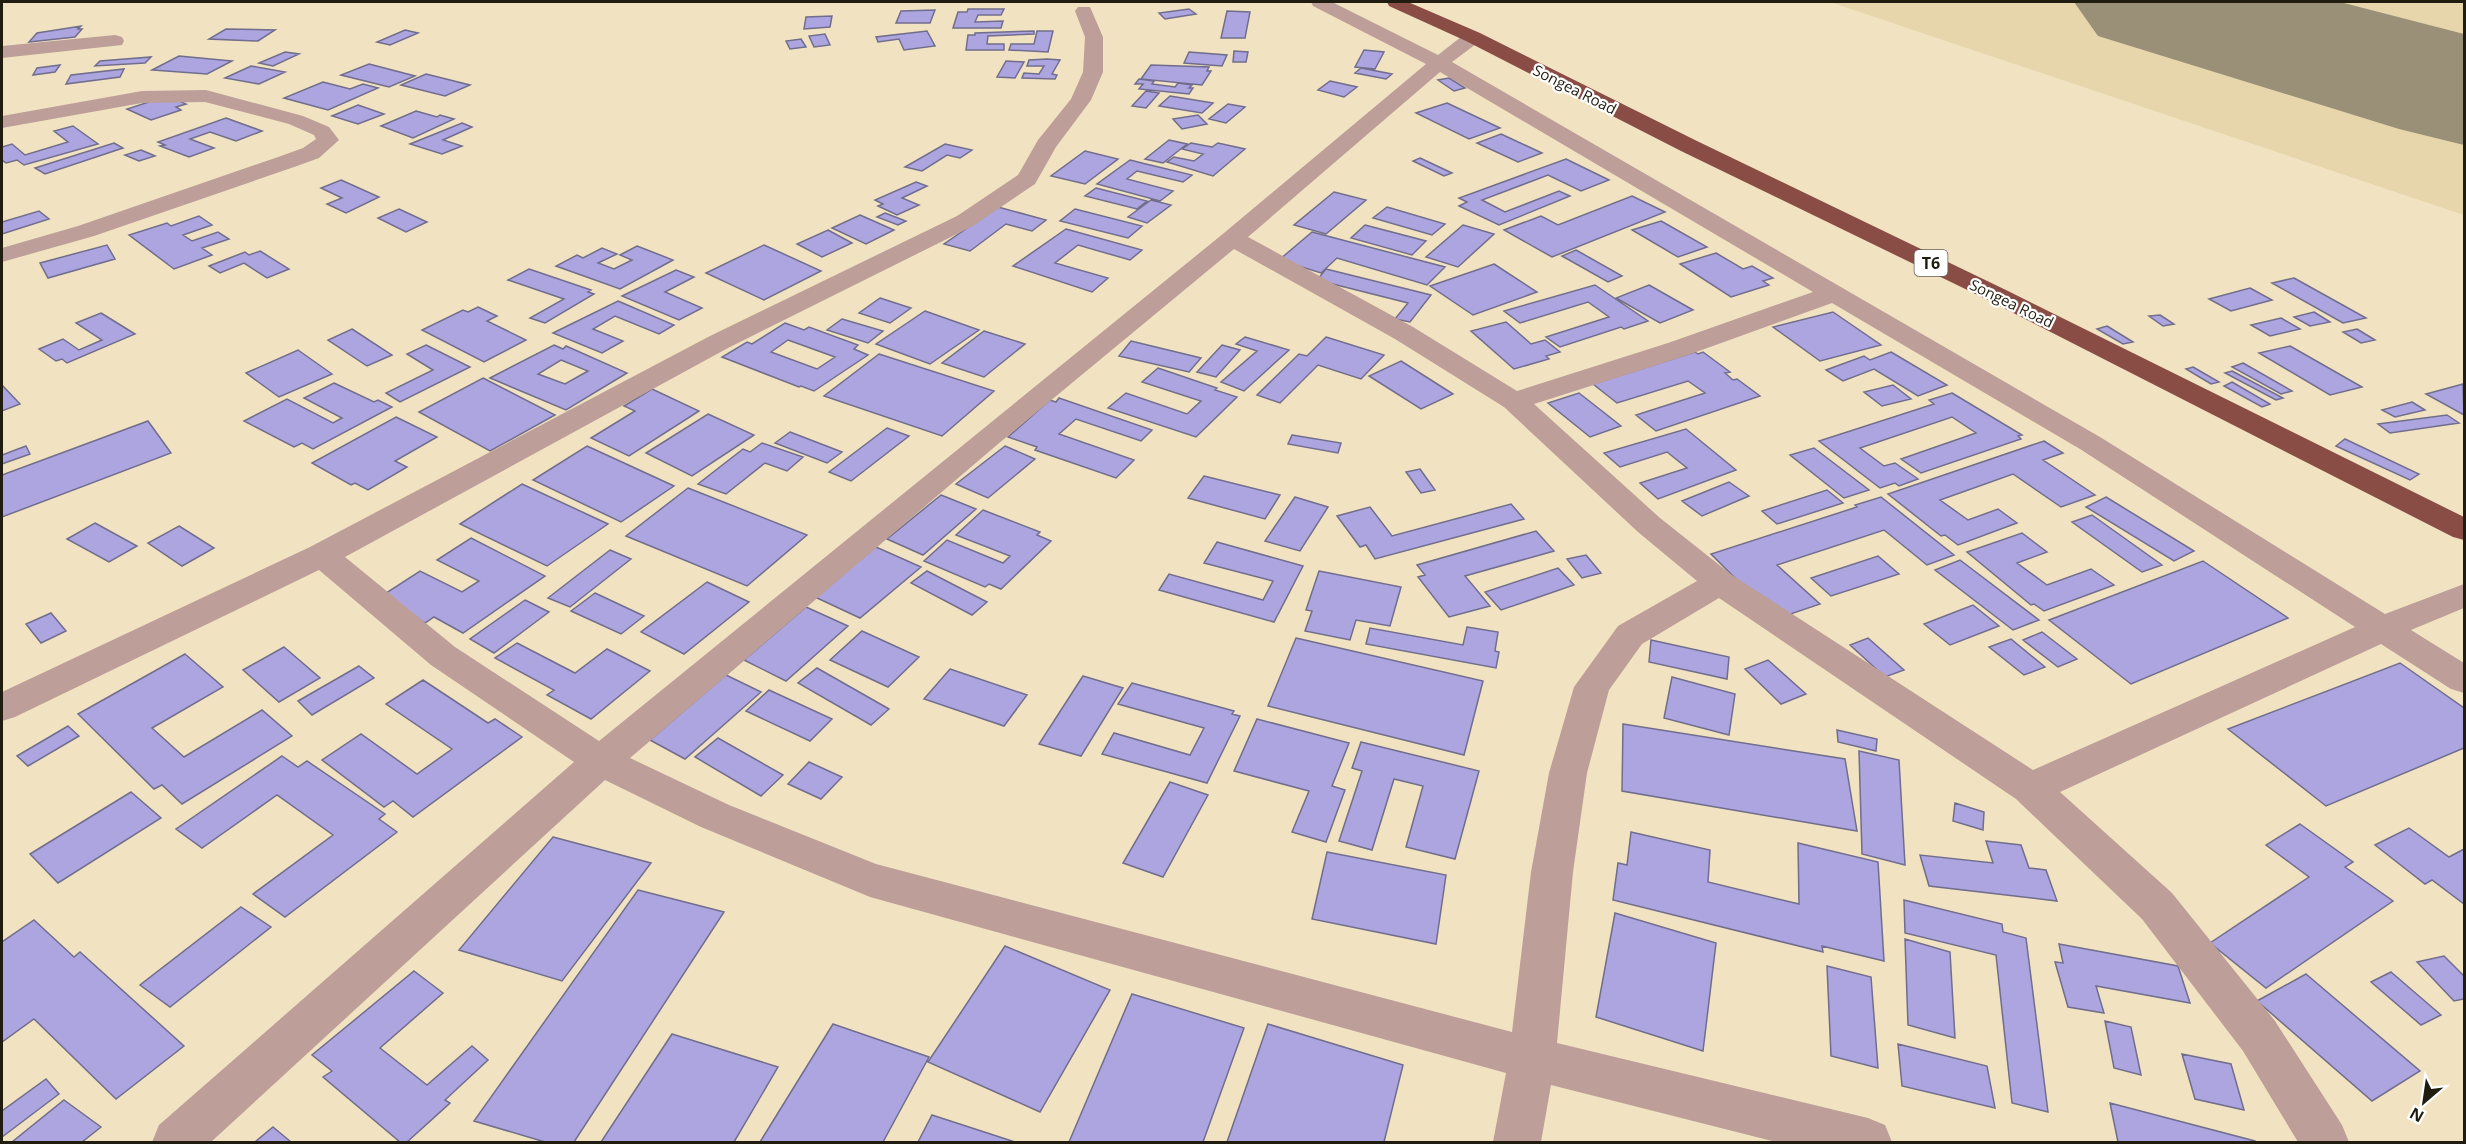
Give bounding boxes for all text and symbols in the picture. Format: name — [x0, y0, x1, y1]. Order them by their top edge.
street label: Songea Road — [1530, 59, 1620, 119]
road number: T6 — [1914, 250, 1948, 276]
street label: Songea Road — [1967, 274, 2057, 332]
north arrow — [2394, 1072, 2454, 1132]
text: N — [2406, 1102, 2428, 1128]

